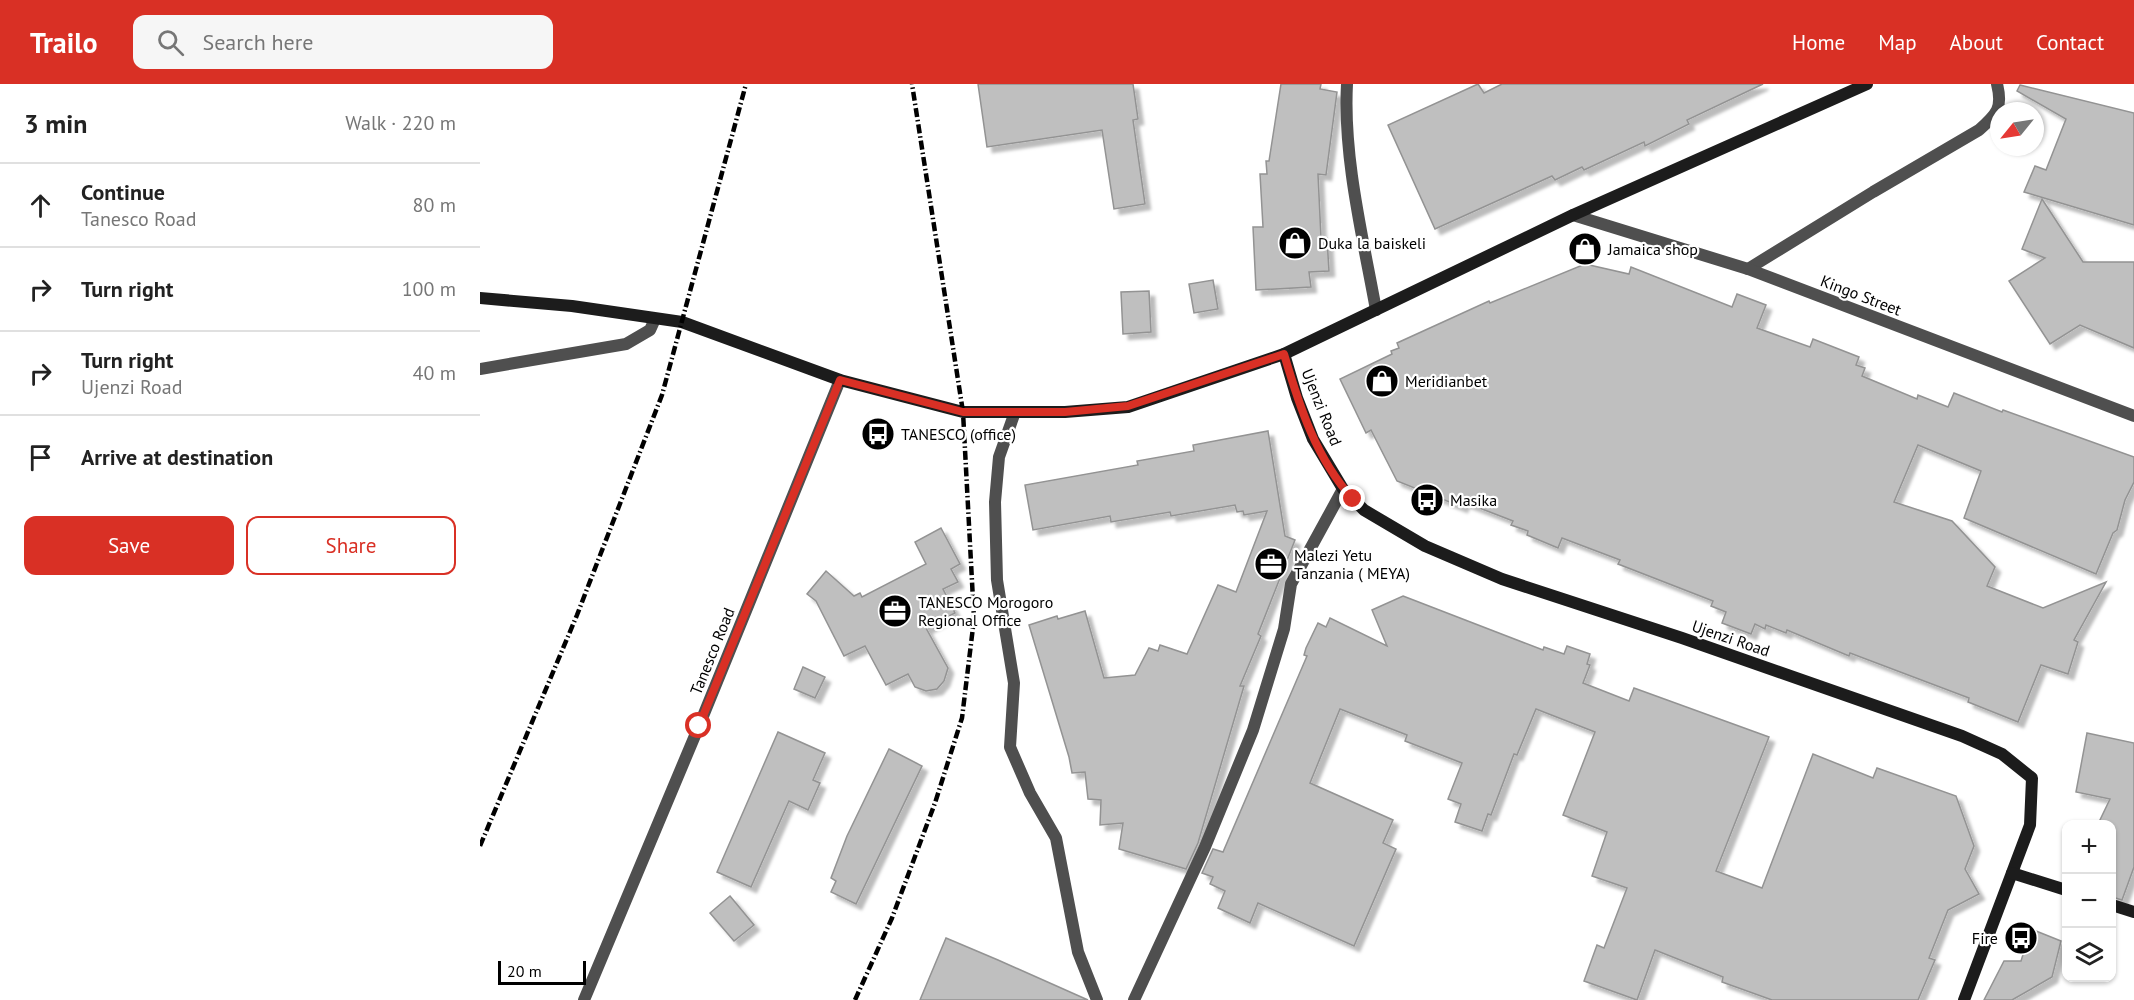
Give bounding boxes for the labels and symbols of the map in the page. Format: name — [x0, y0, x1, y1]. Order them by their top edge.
north arrow — [1990, 102, 2044, 156]
shop icon: Duka la baiskeli — [1277, 225, 1313, 261]
shop icon: Jamaica shop — [1567, 231, 1603, 267]
place label: Duka la baiskeli — [1318, 233, 1426, 253]
place label: Jamaica shop — [1607, 239, 1698, 259]
street label: Kingo Street — [1818, 270, 1905, 320]
shop icon: Meridianbet — [1364, 363, 1400, 399]
street label: Ujenzi Road — [1298, 366, 1346, 448]
place label: Meridianbet — [1405, 371, 1488, 391]
bus stop icon: TANESCO (office) — [860, 416, 896, 452]
place label: TANESCO (office) — [901, 424, 1016, 444]
bus stop icon: Masika — [1409, 482, 1445, 518]
route end — [1339, 485, 1365, 511]
place label: Masika — [1450, 490, 1497, 510]
place label: Malezi Yetu Tanzania ( MEYA) — [1294, 545, 1410, 583]
office icon: Malezi Yetu Tanzania ( MEYA) — [1253, 546, 1289, 582]
place label: TANESCO Morogoro Regional Office — [918, 592, 1053, 630]
office icon: TANESCO Morogoro Regional Office — [877, 593, 913, 629]
street label: Tanesco Road — [685, 604, 739, 698]
street label: Ujenzi Road — [1689, 615, 1773, 661]
route start — [685, 712, 711, 738]
bus stop icon: Fire — [2003, 920, 2039, 956]
place label: Fire — [1972, 928, 1998, 948]
scale bar — [498, 958, 586, 986]

